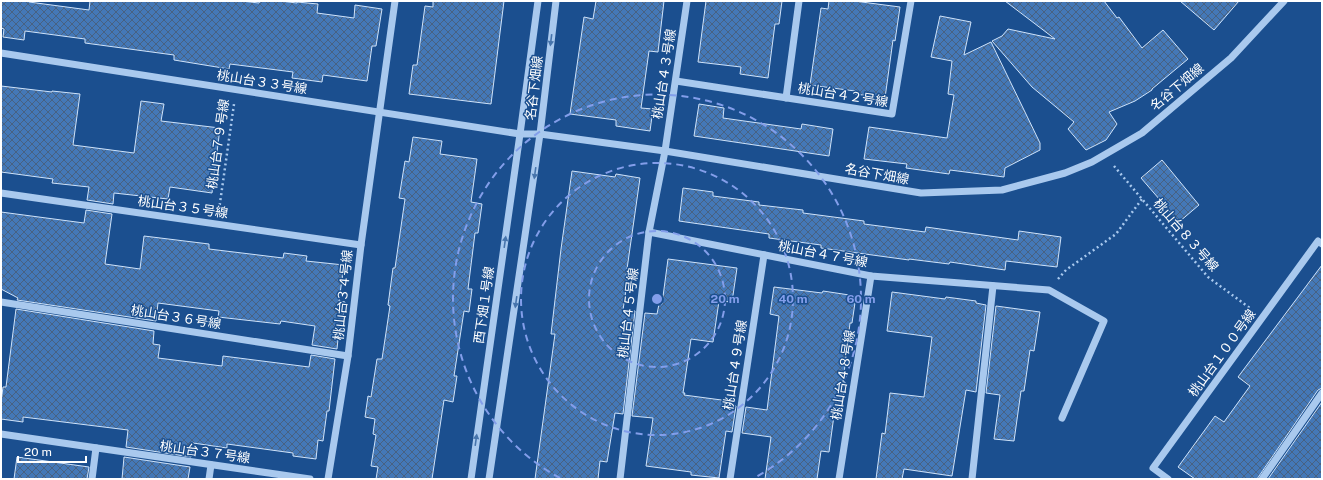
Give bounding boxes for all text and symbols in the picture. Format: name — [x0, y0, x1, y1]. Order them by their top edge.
street label: 桃山台４３号線 — [649, 28, 679, 120]
one-way arrow — [548, 34, 554, 46]
street label: 名谷下畑線 — [523, 55, 545, 121]
street label: 名谷下畑線 — [1147, 60, 1207, 114]
street label: 桃山台３３号線 — [216, 67, 308, 97]
street label: 桃山台４２号線 — [797, 80, 889, 110]
street label: 桃山台７９号線 — [204, 98, 232, 190]
street label: 名谷下畑線 — [844, 161, 910, 187]
one-way arrow — [532, 167, 538, 179]
street label: 桃山台３５号線 — [137, 193, 229, 221]
street label: 桃山台８３号線 — [1150, 196, 1222, 274]
one-way arrow — [502, 236, 508, 249]
street label: 桃山台４７号線 — [777, 238, 869, 270]
street label: 桃山台３４号線 — [331, 249, 355, 341]
street label: 西下畑１号線 — [471, 265, 497, 345]
street label: 桃山台４５号線 — [615, 267, 641, 359]
centre of rings — [650, 292, 664, 306]
text: 20 m — [711, 292, 740, 306]
text: 40 m — [778, 292, 808, 306]
text: 60 m — [846, 292, 876, 306]
one-way arrow — [513, 296, 519, 308]
street label: 桃山台３６号線 — [130, 302, 222, 332]
street label: 桃山台１００号線 — [1185, 307, 1259, 399]
street label: 桃山台４９号線 — [720, 319, 750, 411]
street label: 桃山台４８号線 — [828, 329, 858, 421]
one-way arrow — [473, 434, 479, 446]
scale bar — [18, 438, 86, 464]
street label: 桃山台３７号線 — [159, 438, 251, 466]
text: 20 m — [24, 445, 52, 459]

